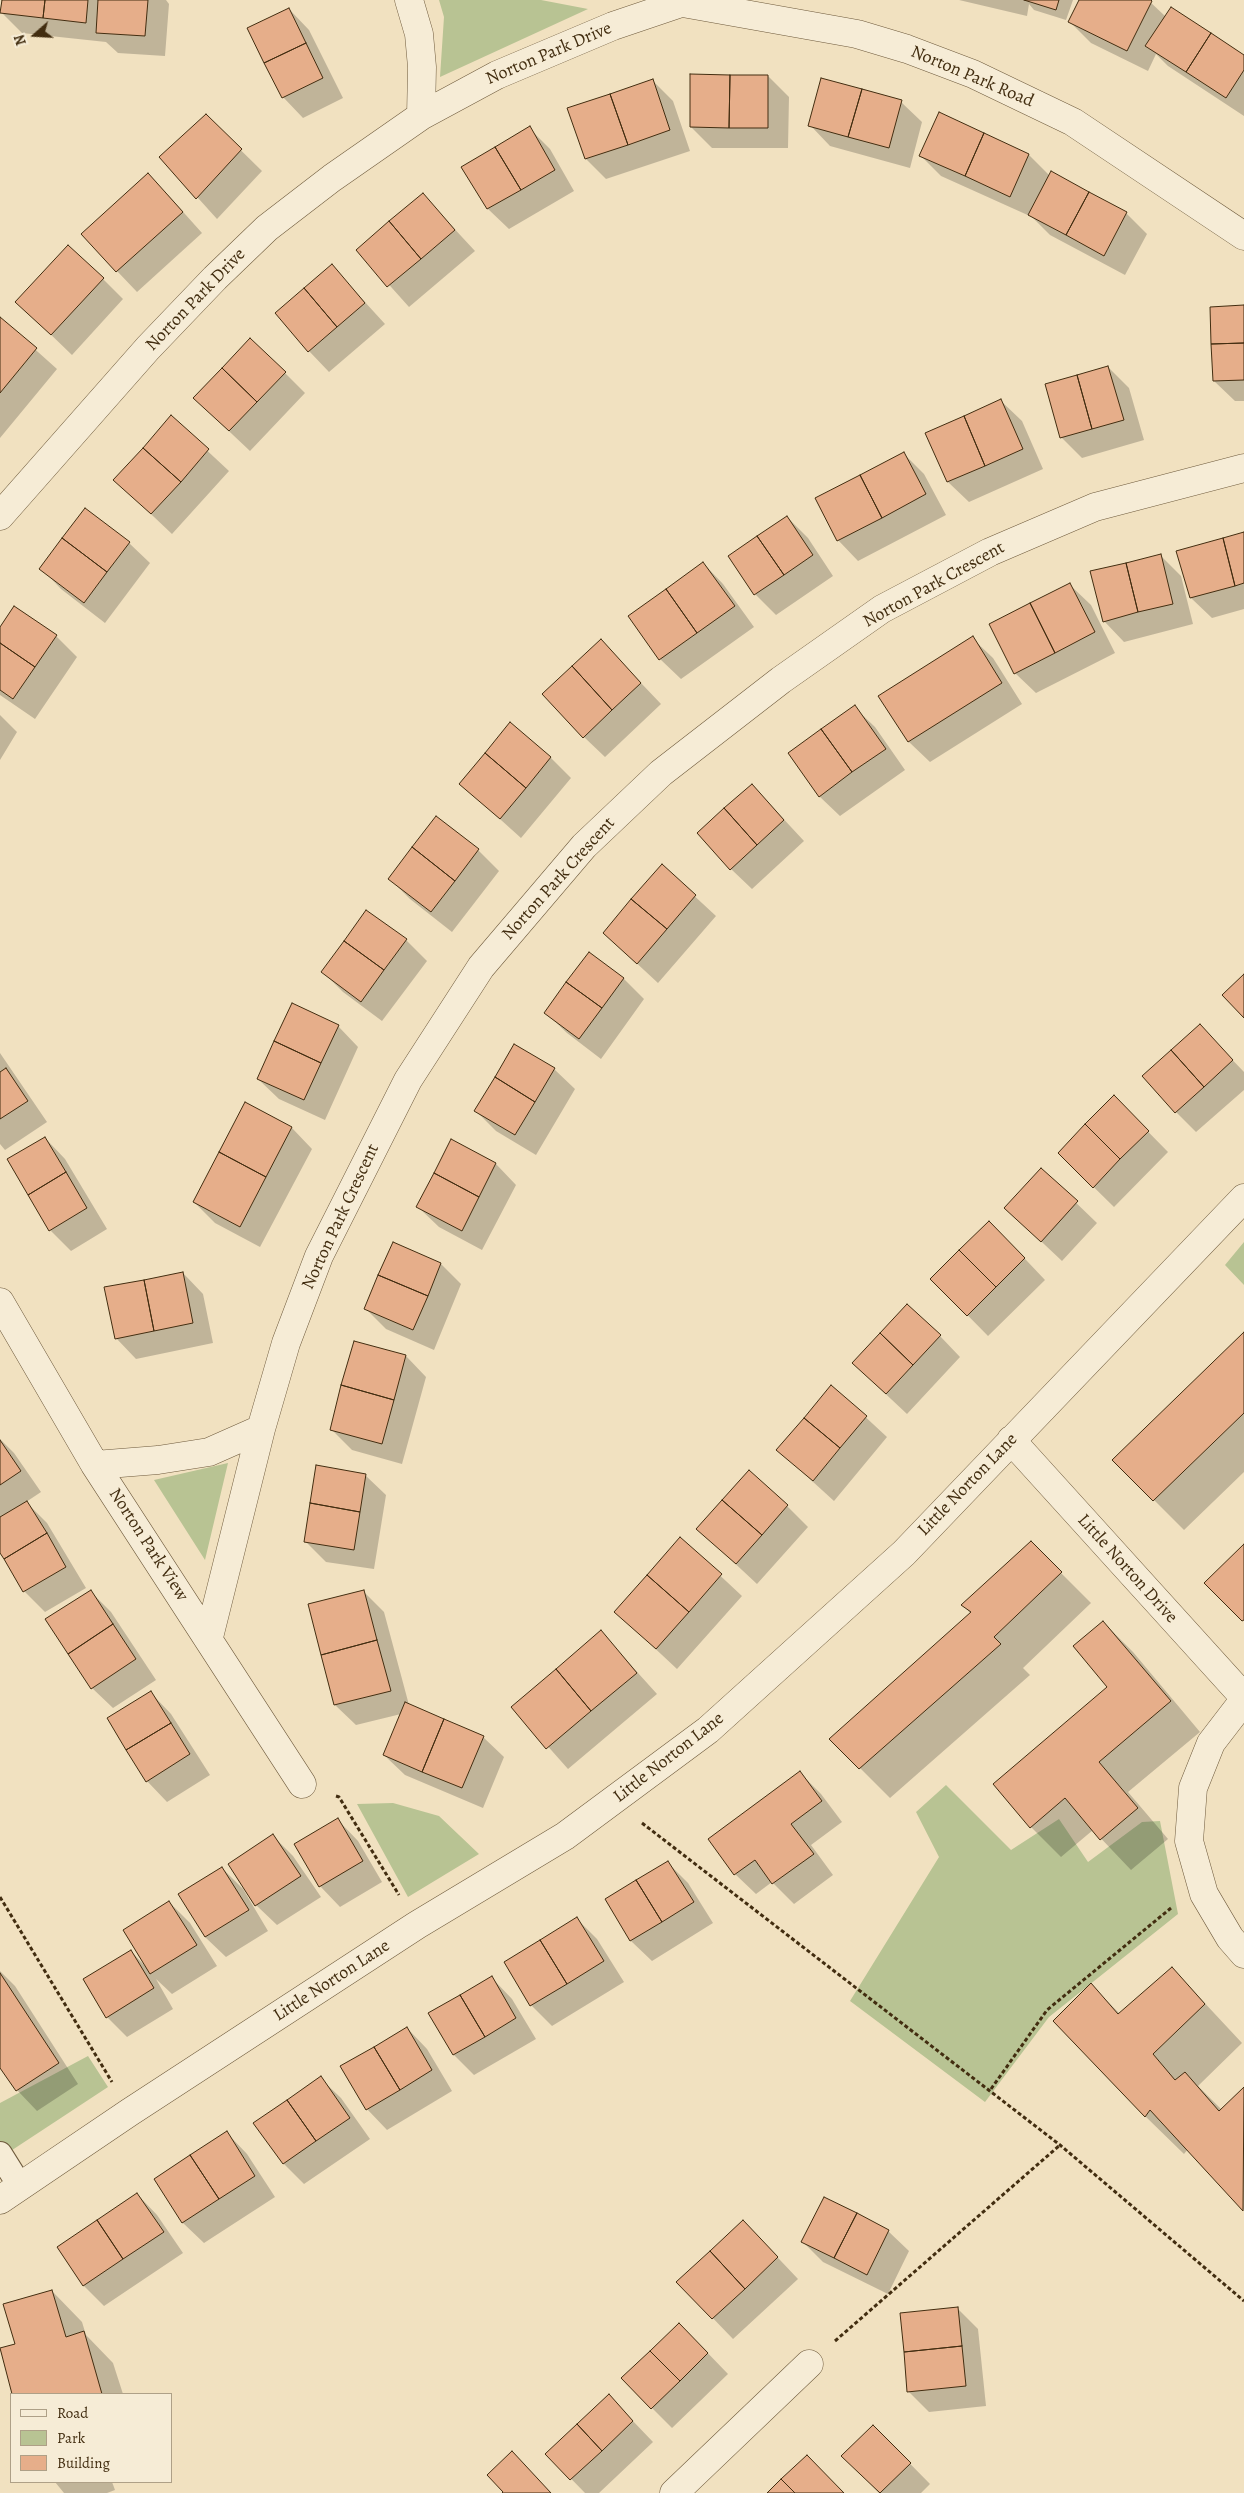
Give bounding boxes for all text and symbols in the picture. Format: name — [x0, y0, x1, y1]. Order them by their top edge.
north arrow — [10, 10, 60, 60]
street label: Norton Park Drive — [483, 18, 615, 90]
text: N — [10, 32, 31, 48]
street label: Norton Park Road — [907, 41, 1037, 113]
street label: Norton Park Drive — [142, 244, 250, 356]
street label: Norton Park Crescent — [860, 537, 1008, 633]
street label: Norton Park Crescent — [498, 813, 620, 945]
street label: Norton Park Crescent — [298, 1141, 384, 1293]
street label: Little Norton Lane — [914, 1429, 1022, 1541]
street label: Norton Park View — [103, 1485, 193, 1605]
street label: Little Norton Drive — [1072, 1510, 1182, 1628]
street label: Little Norton Lane — [609, 1708, 729, 1808]
street label: Little Norton Lane — [270, 1935, 394, 2027]
legend — [10, 2393, 172, 2483]
text: Road — [57, 2403, 88, 2423]
text: Park — [57, 2428, 85, 2448]
text: Building — [57, 2453, 110, 2473]

